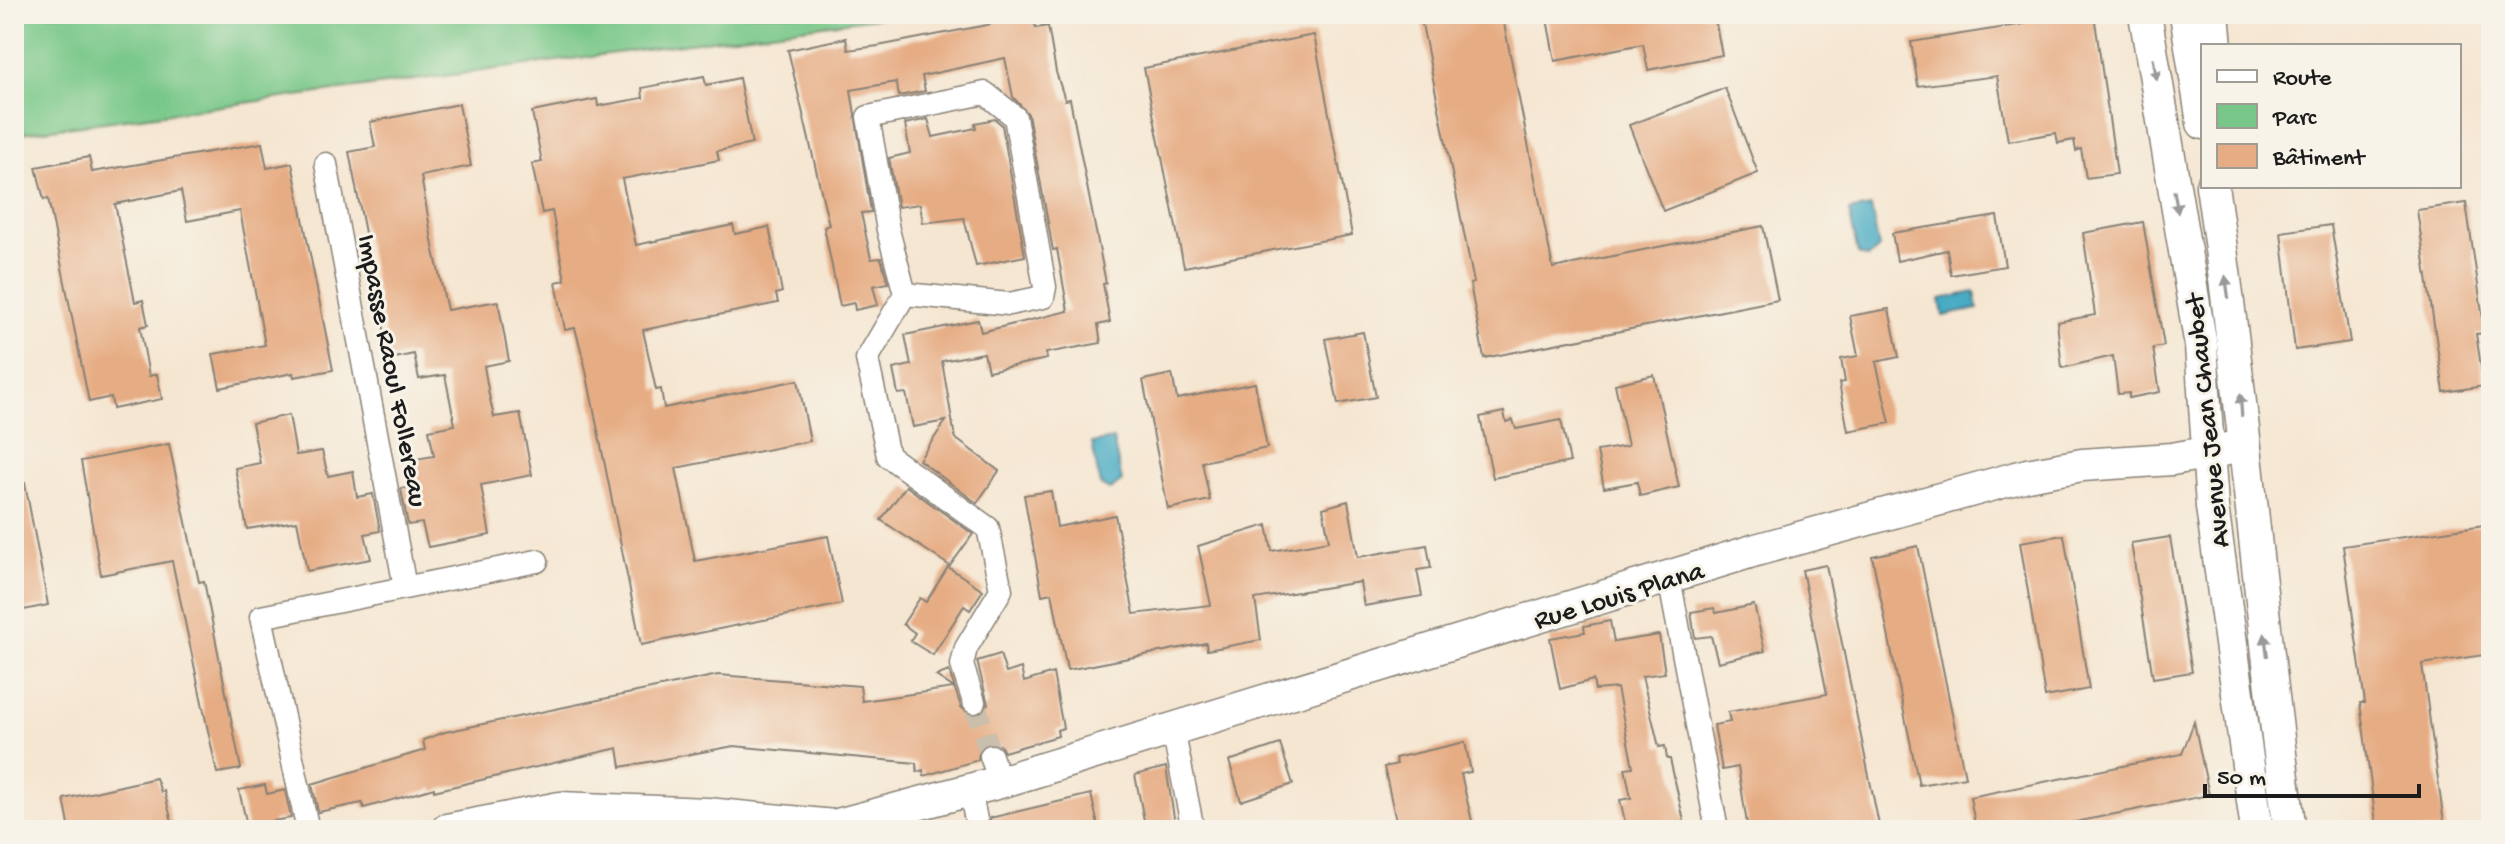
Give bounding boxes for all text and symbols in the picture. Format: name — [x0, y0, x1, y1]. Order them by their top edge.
legend — [2201, 44, 2461, 188]
one-way arrow — [2149, 57, 2161, 82]
text: Route — [2273, 65, 2332, 94]
text: Parc — [2272, 105, 2317, 134]
text: Bâtiment — [2272, 145, 2366, 174]
one-way arrow — [2171, 190, 2183, 215]
street label: Impasse Raoul Follereau — [348, 232, 433, 510]
one-way arrow — [2220, 274, 2233, 299]
street label: Avenue Jean Chaubet — [2179, 289, 2239, 549]
one-way arrow — [2234, 392, 2247, 417]
street label: Rue Louis Plana — [1530, 555, 1710, 639]
one-way arrow — [2259, 632, 2272, 657]
scale bar — [2205, 748, 2419, 798]
text: 50 m — [2217, 765, 2266, 794]

